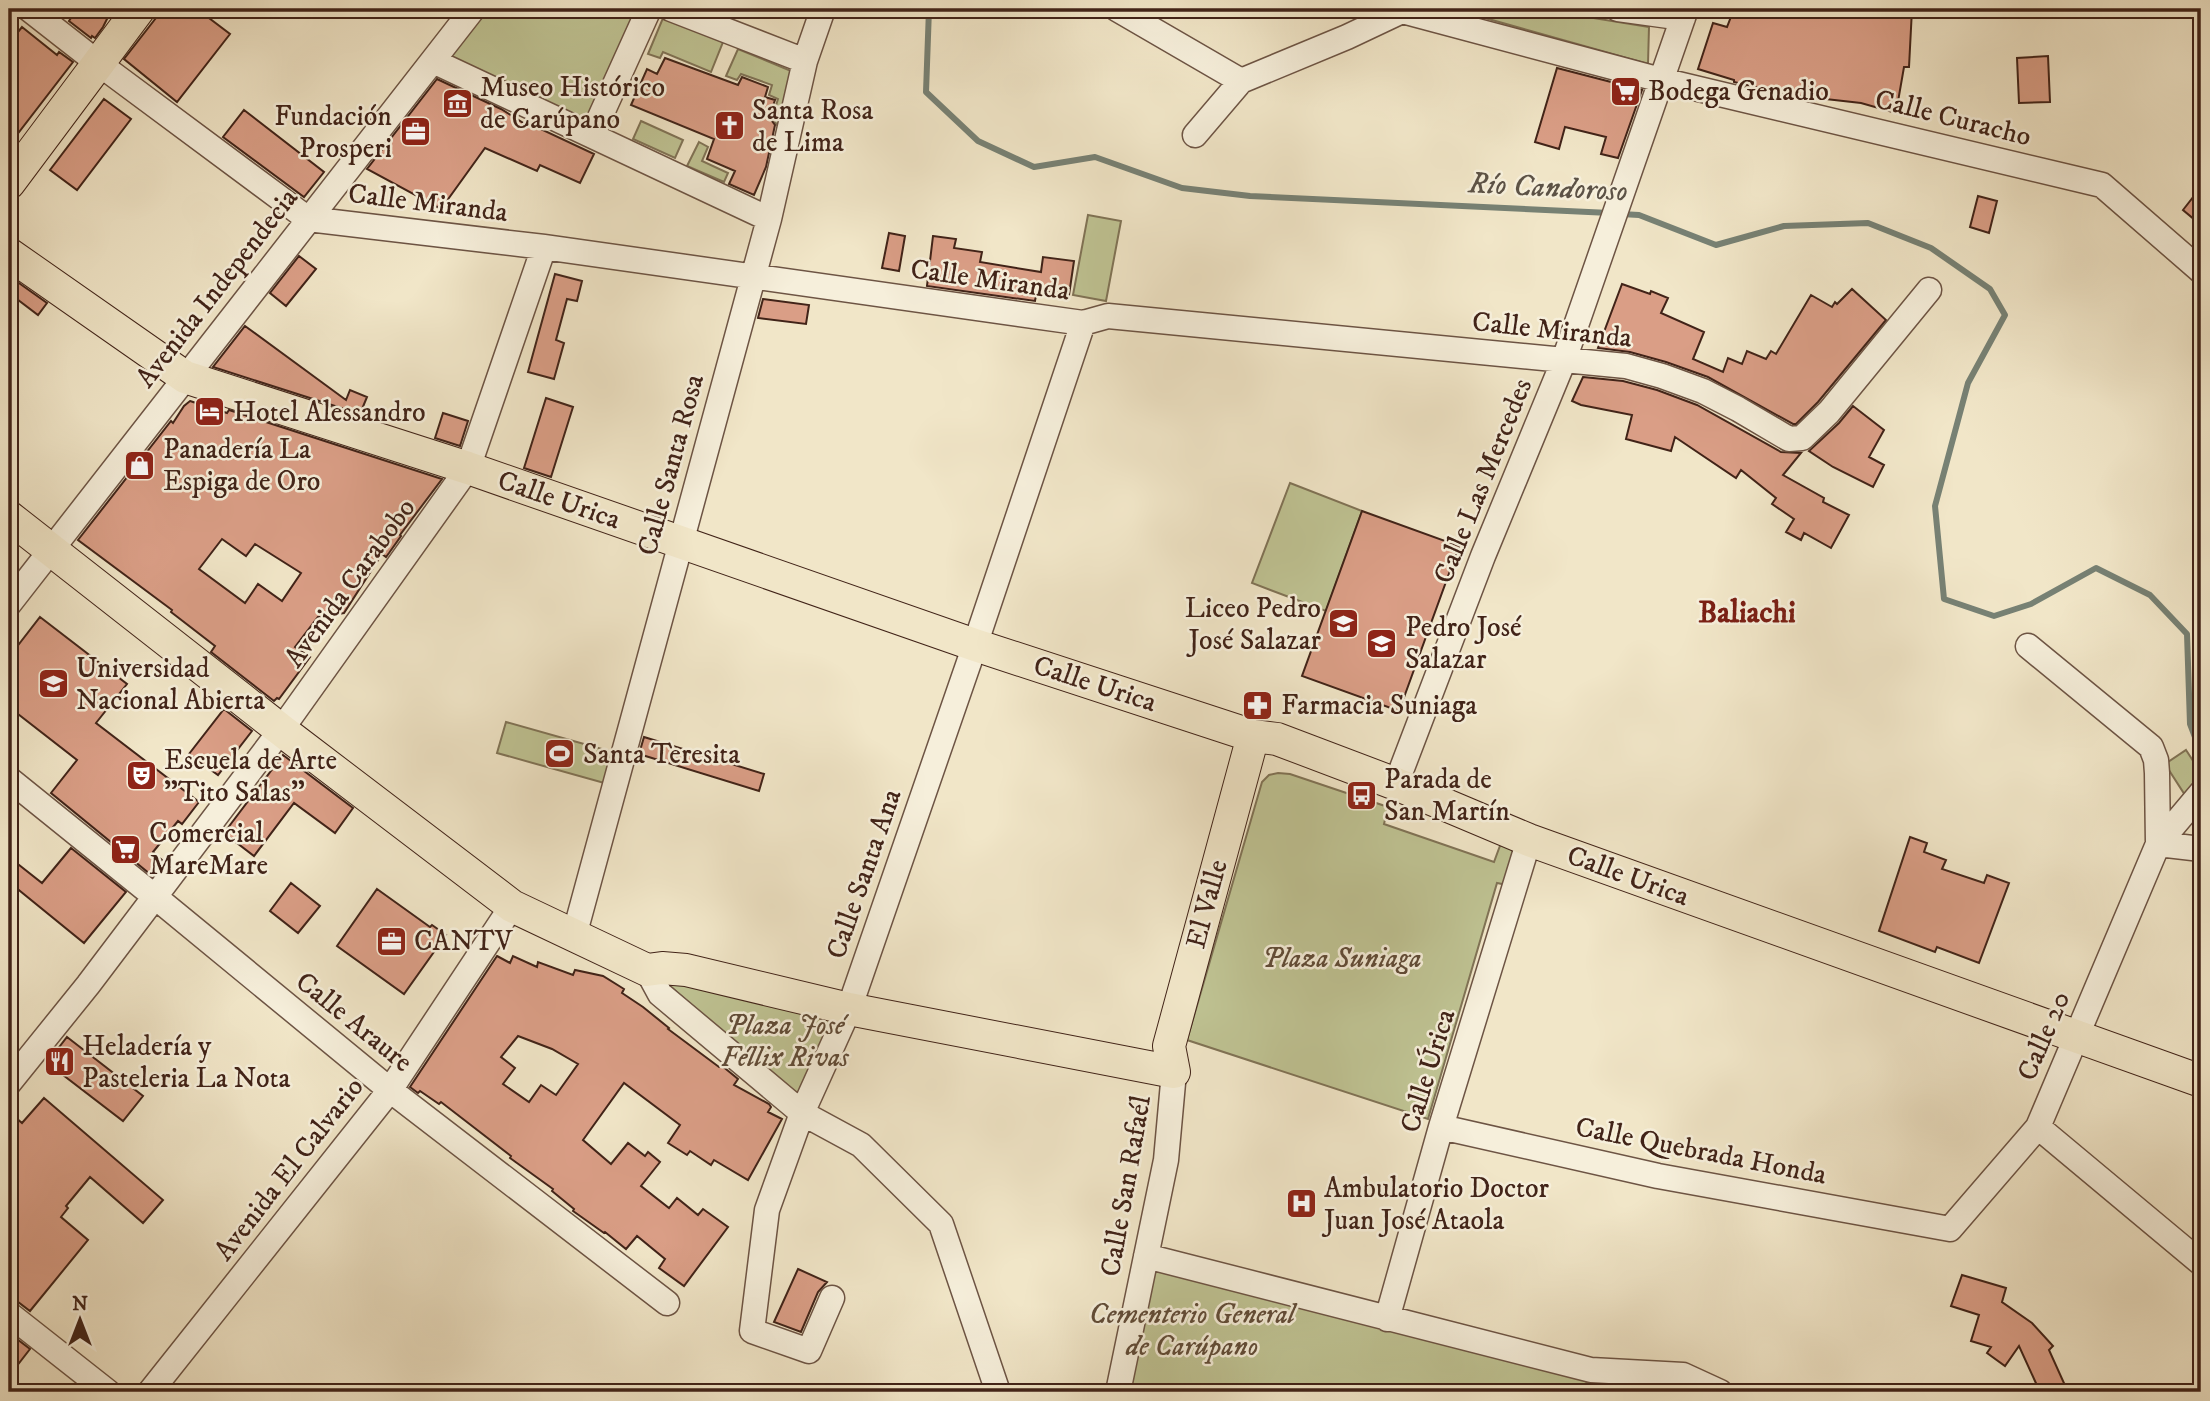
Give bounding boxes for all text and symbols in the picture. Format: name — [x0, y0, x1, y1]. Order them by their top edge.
place label: Museo Histórico de Carúpano — [480, 70, 665, 137]
supermarket icon: Bodega Genadio — [1608, 74, 1642, 108]
place label: Bodega Genadio — [1648, 74, 1829, 109]
street label: Calle Curacho — [1871, 82, 2035, 154]
museum icon: Museo Histórico de Carúpano — [440, 86, 474, 120]
place label: Santa Rosa de Lima — [752, 93, 873, 160]
place label: Fundación Prosperi — [274, 99, 392, 166]
church icon: Santa Rosa de Lima — [712, 109, 746, 143]
office icon: Fundación Prosperi — [398, 115, 432, 149]
water label: Río Candoroso — [1466, 165, 1629, 211]
street label: Calle Miranda — [346, 176, 510, 230]
street label: Avenida Independecia — [128, 181, 306, 395]
street label: Calle Miranda — [908, 252, 1072, 309]
street label: Calle Miranda — [1470, 304, 1634, 356]
street label: Calle Santa Rosa — [630, 370, 712, 559]
street label: Calle Las Mercedes — [1426, 373, 1540, 589]
hotel icon: Hotel Alessandro — [193, 395, 227, 429]
place label: Hotel Alessandro — [233, 395, 426, 430]
place label: Panadería La Espiga de Oro — [163, 432, 320, 499]
shop icon: Panadería La Espiga de Oro — [123, 448, 157, 482]
street label: Calle Urica — [493, 463, 625, 537]
street label: Avenida Carabobo — [277, 491, 423, 675]
place label: Liceo Pedro José Salazar — [1185, 591, 1322, 658]
district label: Baliachi — [1698, 595, 1796, 632]
school or university icon: Liceo Pedro José Salazar — [1327, 607, 1361, 641]
place label: Pedro José Salazar — [1405, 610, 1522, 677]
school or university icon: Pedro José Salazar — [1365, 626, 1399, 660]
street label: Calle Urica — [1029, 648, 1161, 720]
place label: Universidad Nacional Abierta — [76, 651, 265, 718]
school or university icon: Universidad Nacional Abierta — [36, 667, 70, 701]
pharmacy icon: Farmacia Suniaga — [1241, 688, 1275, 722]
place label: Farmacia Suniaga — [1281, 688, 1477, 723]
sports icon: Santa Teresita — [543, 737, 577, 771]
place label: Santa Teresita — [583, 737, 740, 772]
place label: Escuela de Arte "Tito Salas" — [164, 743, 337, 810]
theatre icon: Escuela de Arte "Tito Salas" — [124, 759, 158, 793]
place label: Parada de San Martín — [1384, 762, 1510, 829]
bus stop icon: Parada de San Martín — [1344, 778, 1378, 812]
street label: Calle Santa Ana — [819, 784, 909, 963]
place label: Comercial MareMare — [149, 816, 268, 883]
supermarket icon: Comercial MareMare — [109, 832, 143, 866]
street label: Calle Urica — [1562, 838, 1694, 914]
street label: El Valle — [1178, 856, 1236, 952]
office icon: CANTV — [374, 924, 408, 958]
place label: CANTV — [414, 924, 514, 959]
park label: Plaza Suniaga — [1262, 941, 1422, 976]
street label: Calle Araure — [288, 964, 420, 1080]
street label: Calle 20 — [2010, 986, 2078, 1086]
street label: Calle Úrica — [1392, 1005, 1463, 1137]
park label: Plaza José Féllix Rivas — [721, 1008, 849, 1075]
place label: Heladería y Pasteleria La Nota — [82, 1029, 291, 1096]
restaurant icon: Heladería y Pasteleria La Nota — [42, 1045, 76, 1079]
street label: Avenida El Calvario — [206, 1070, 372, 1268]
street label: Calle San Rafaél — [1093, 1092, 1159, 1279]
street label: Calle Quebrada Honda — [1572, 1109, 1830, 1193]
place label: Ambulatorio Doctor Juan José Ataola — [1321, 1171, 1549, 1238]
hospital icon: Ambulatorio Doctor Juan José Ataola — [1284, 1187, 1318, 1221]
north arrow — [46, 1286, 116, 1356]
text: N — [72, 1293, 88, 1316]
park label: Cementerio General de Carúpano — [1089, 1297, 1298, 1364]

